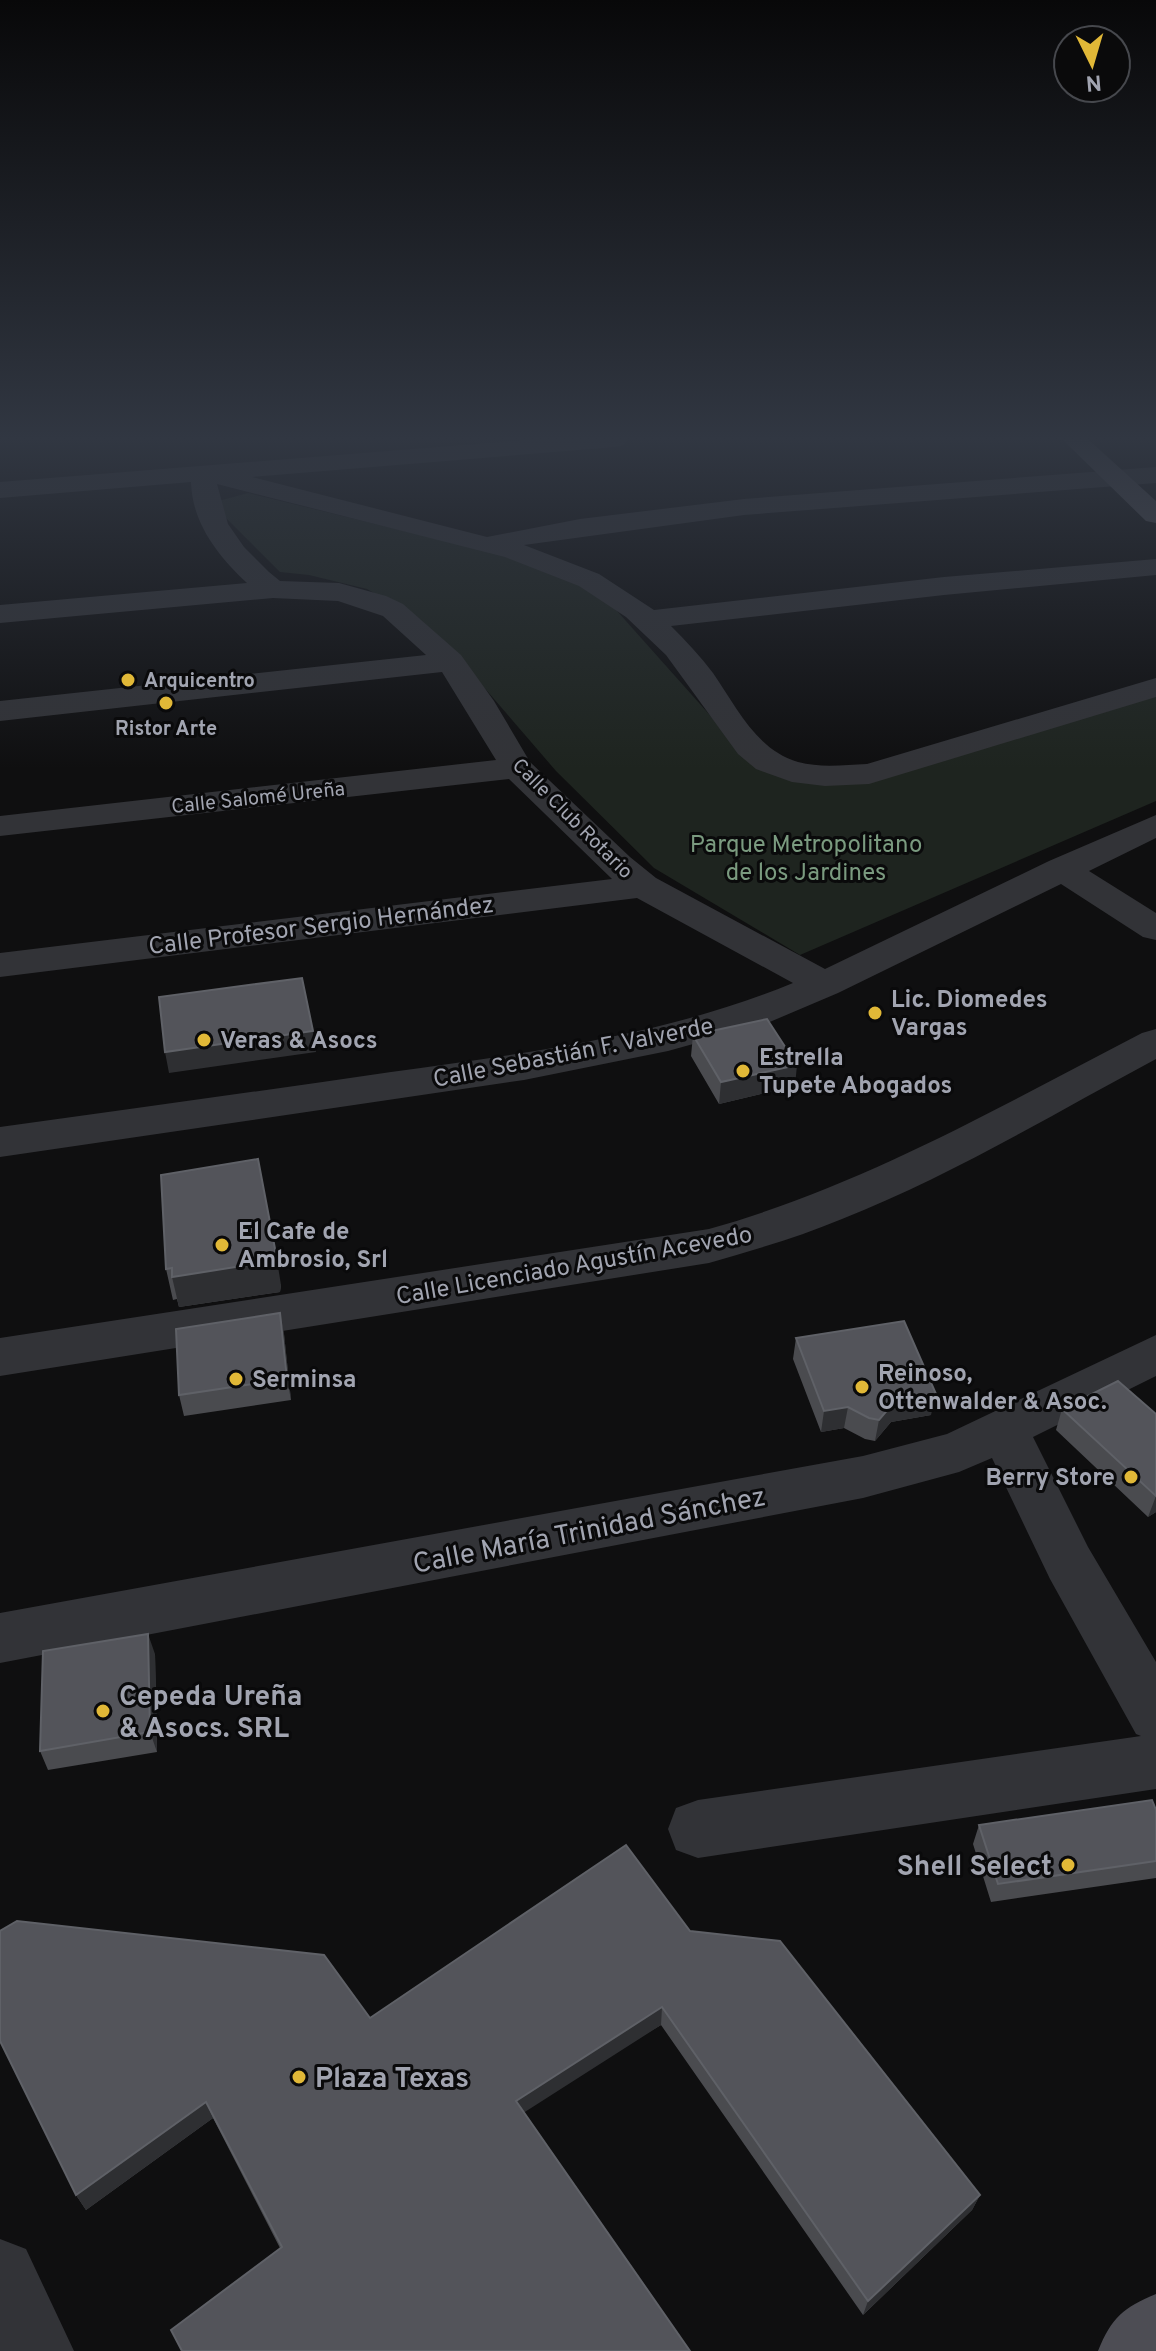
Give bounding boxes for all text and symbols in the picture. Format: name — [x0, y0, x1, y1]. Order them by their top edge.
north arrow — [1052, 24, 1132, 104]
text: N — [1084, 67, 1103, 96]
place label: Arquicentro — [144, 669, 255, 695]
marker: Arquicentro — [119, 671, 137, 689]
marker: Ristor Arte — [157, 694, 175, 712]
place label: Ristor Arte — [115, 717, 217, 743]
street label: Calle Club Rotario — [506, 753, 638, 885]
street label: Calle Salomé Ureña — [170, 777, 346, 821]
park label: Parque Metropolitano de los Jardines — [690, 831, 922, 889]
street label: Calle Profesor Sergio Hernández — [147, 891, 496, 963]
place label: Lic. Diomedes Vargas — [891, 986, 1048, 1044]
marker: Lic. Diomedes Vargas — [866, 1004, 884, 1022]
street label: Calle Sebastián F. Valverde — [431, 1012, 716, 1096]
place label: Veras & Asocs — [220, 1027, 378, 1057]
marker: Veras & Asocs — [195, 1031, 213, 1049]
place label: Estrella Tupete Abogados — [759, 1044, 952, 1102]
marker: Estrella Tupete Abogados — [734, 1062, 752, 1080]
place label: El Cafe de Ambrosio, Srl — [238, 1218, 388, 1276]
street label: Calle Licenciado Agustín Acevedo — [394, 1221, 755, 1313]
marker: El Cafe de Ambrosio, Srl — [213, 1236, 231, 1254]
place label: Reinoso, Ottenwalder & Asoc. — [878, 1360, 1107, 1418]
place label: Serminsa — [252, 1366, 356, 1396]
marker: Serminsa — [227, 1370, 245, 1388]
marker: Reinoso, Ottenwalder & Asoc. — [853, 1378, 871, 1396]
place label: Berry Store — [985, 1464, 1115, 1494]
marker: Berry Store — [1122, 1468, 1140, 1486]
street label: Calle María Trinidad Sánchez — [410, 1480, 769, 1584]
place label: Cepeda Ureña & Asocs. SRL — [119, 1680, 302, 1748]
marker: Cepeda Ureña & Asocs. SRL — [94, 1702, 112, 1720]
place label: Shell Select — [897, 1850, 1052, 1886]
marker: Shell Select — [1059, 1856, 1077, 1874]
place label: Plaza Texas — [315, 2062, 469, 2098]
marker: Plaza Texas — [290, 2068, 308, 2086]

